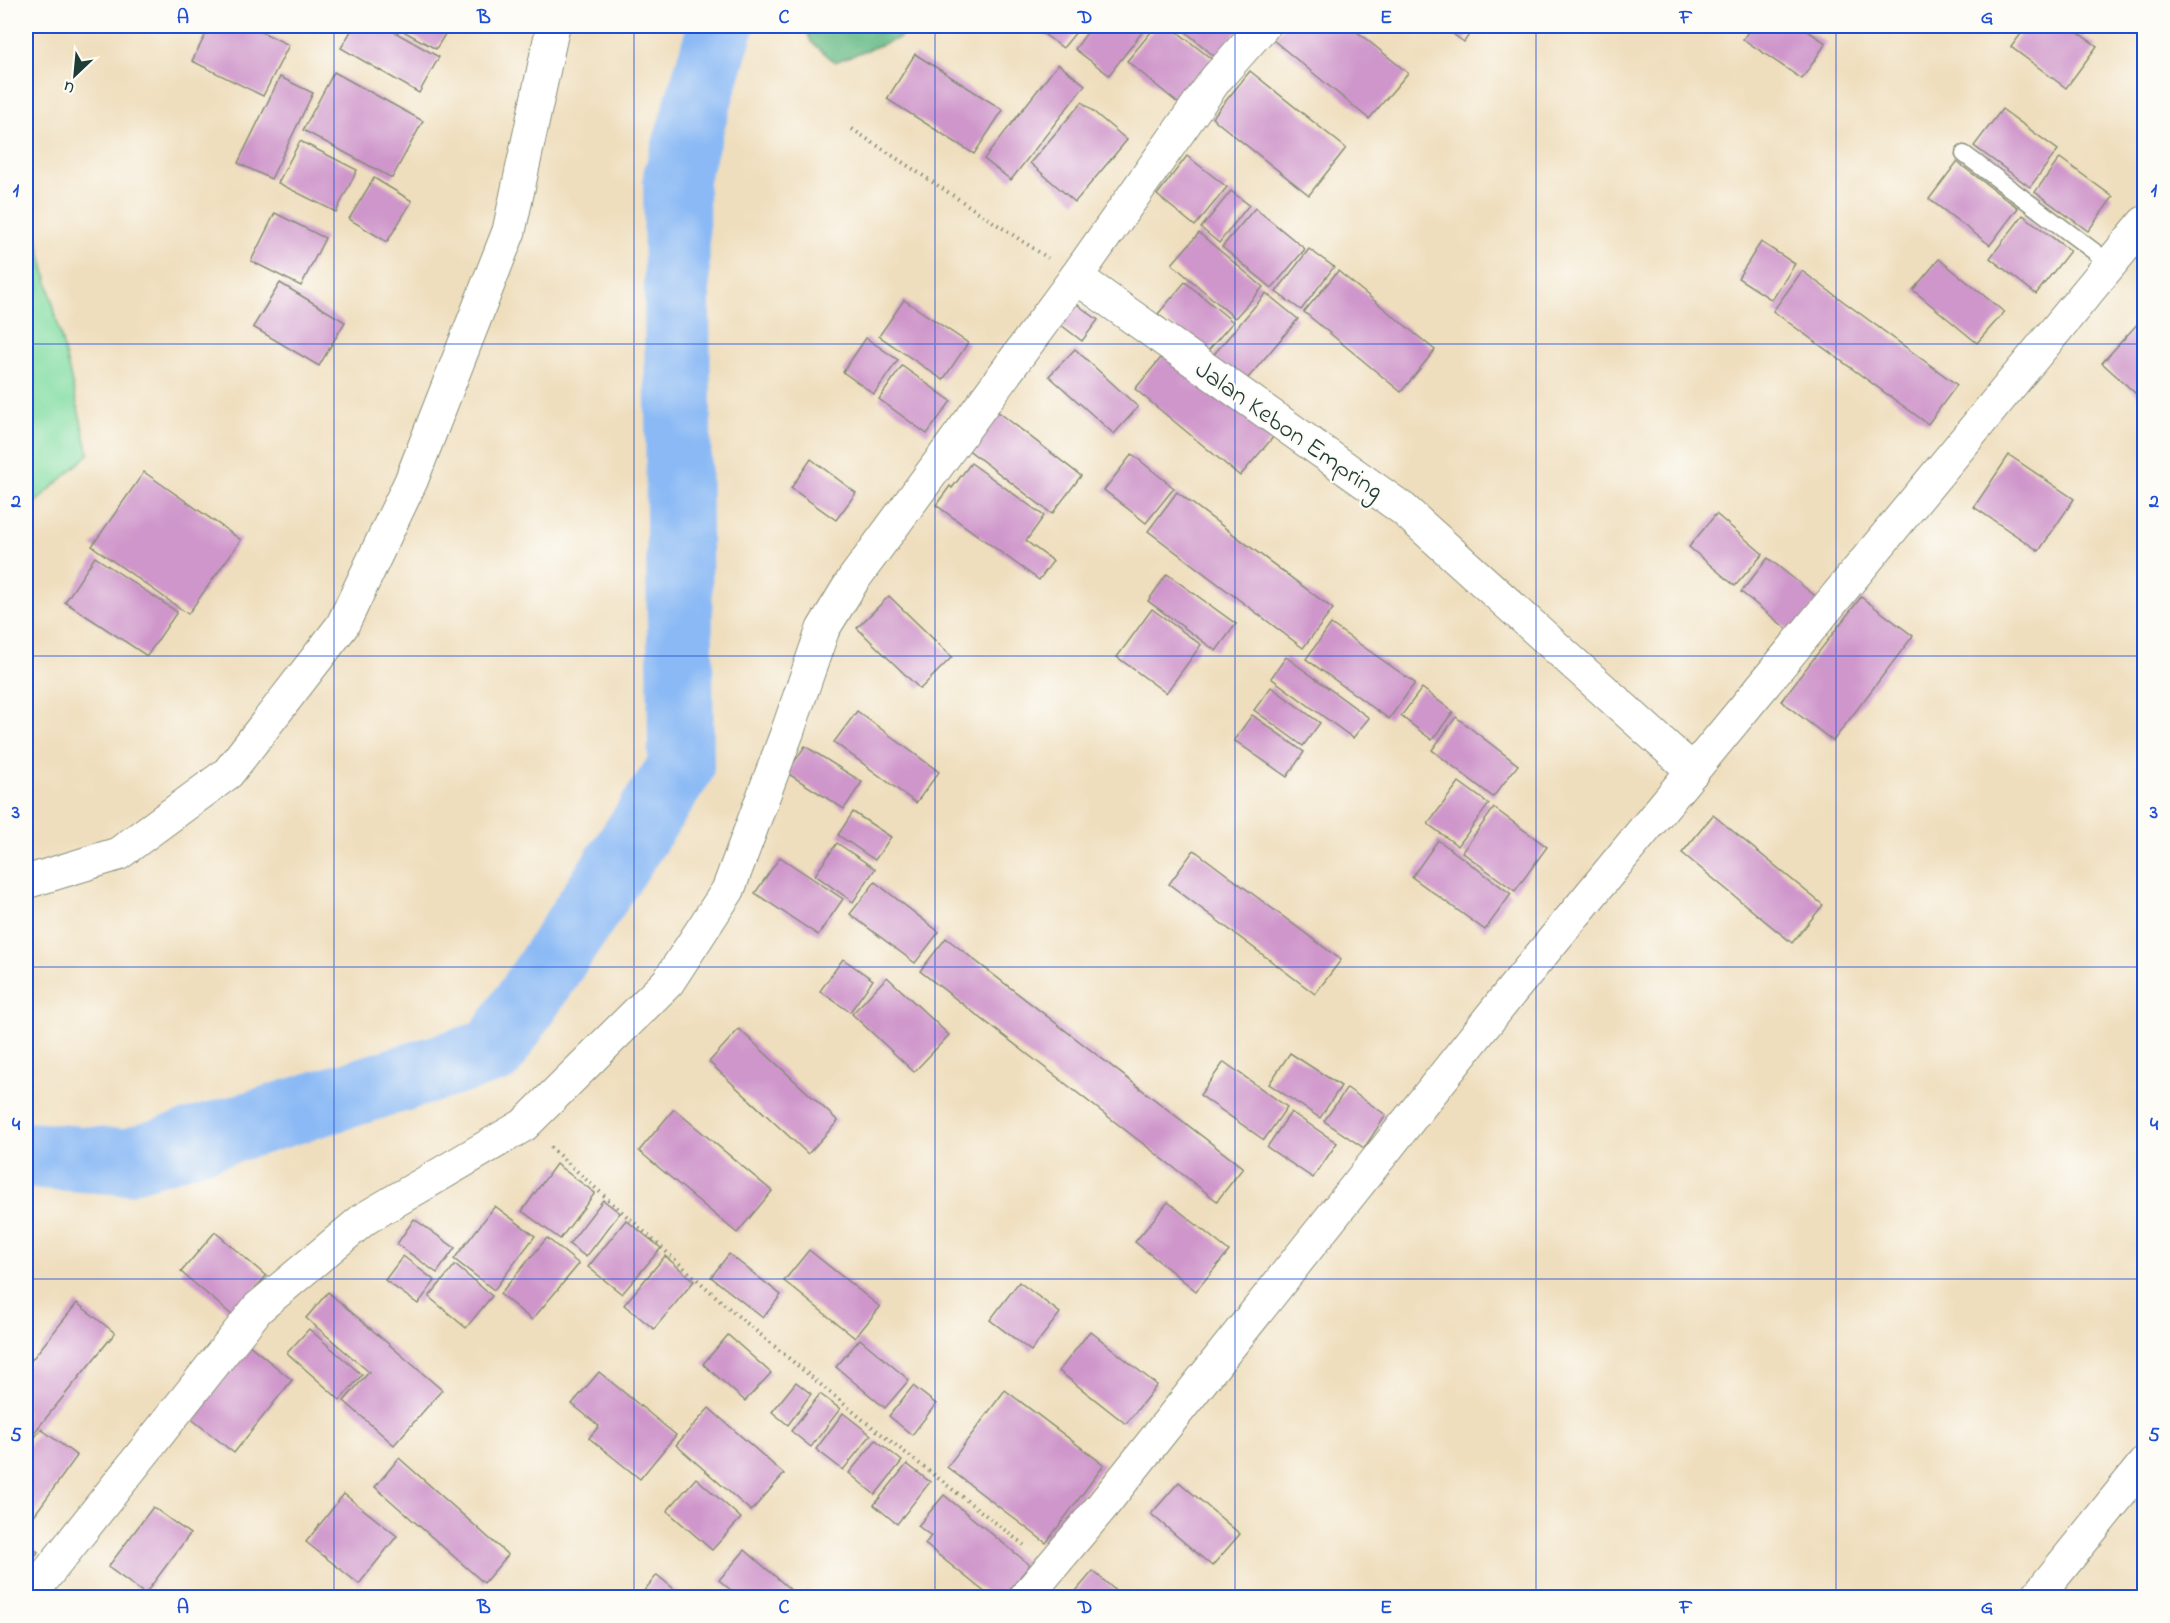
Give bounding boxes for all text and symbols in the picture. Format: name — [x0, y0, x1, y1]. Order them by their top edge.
text: A — [177, 4, 189, 33]
text: B — [476, 4, 491, 33]
text: C — [779, 4, 790, 33]
text: D — [1077, 4, 1092, 33]
text: E — [1380, 4, 1392, 33]
text: F — [1679, 4, 1693, 33]
text: G — [1981, 4, 1994, 33]
north arrow — [45, 45, 105, 105]
text: U — [59, 74, 79, 100]
text: 1 — [13, 177, 20, 206]
text: 1 — [2151, 177, 2158, 206]
street label: Jalan Kebon Empring — [1186, 352, 1390, 511]
text: 2 — [10, 488, 21, 517]
text: 2 — [2148, 488, 2159, 517]
text: 3 — [11, 799, 20, 828]
text: 3 — [2149, 799, 2158, 828]
text: 4 — [12, 1111, 21, 1140]
text: 4 — [2150, 1111, 2159, 1140]
text: 5 — [10, 1422, 22, 1451]
text: 5 — [2148, 1422, 2160, 1451]
text: A — [177, 1594, 189, 1623]
text: B — [476, 1594, 491, 1623]
text: C — [779, 1594, 790, 1623]
text: D — [1077, 1594, 1092, 1623]
text: E — [1380, 1594, 1392, 1623]
text: F — [1679, 1594, 1693, 1623]
text: G — [1981, 1594, 1994, 1623]

